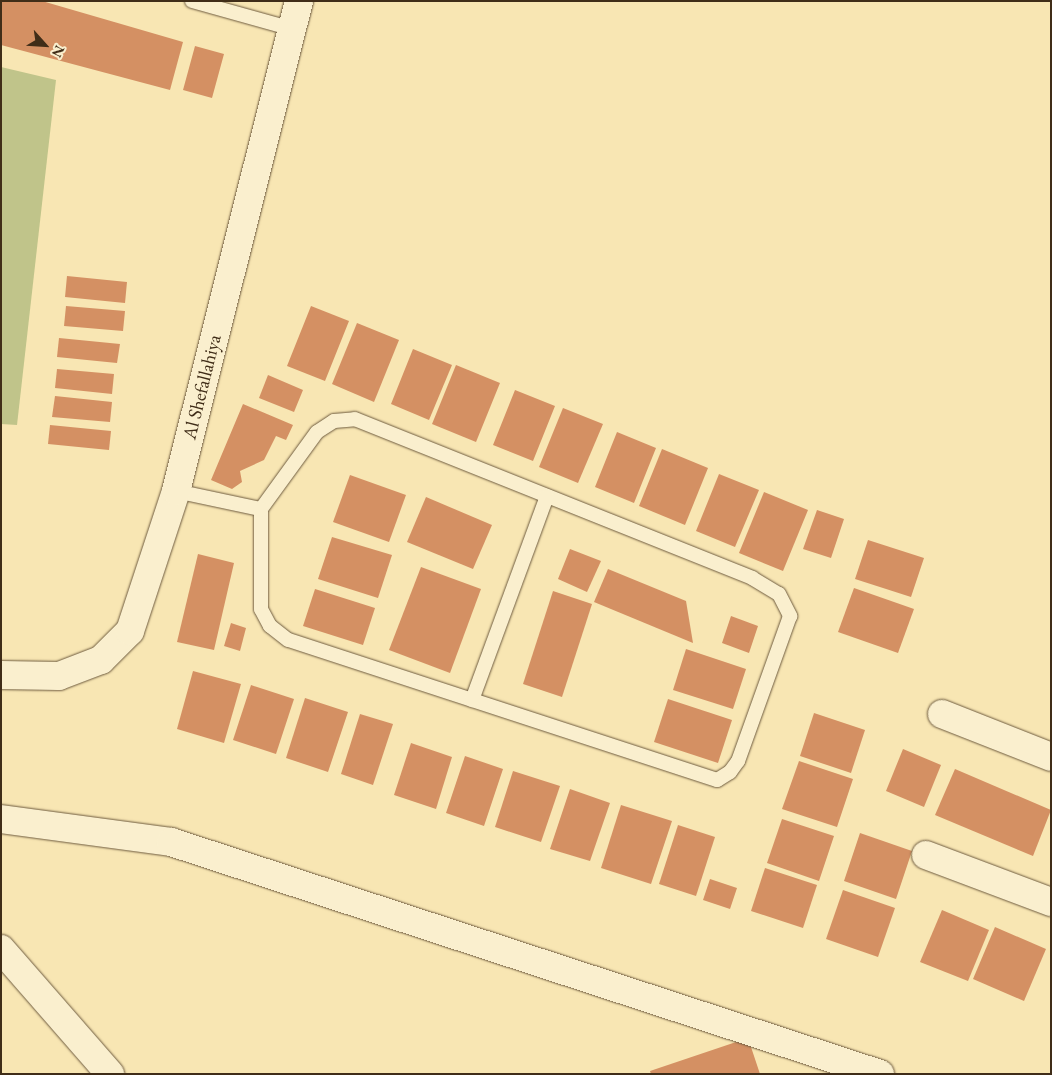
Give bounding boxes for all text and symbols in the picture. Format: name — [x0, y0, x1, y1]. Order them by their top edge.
north arrow — [20, 20, 70, 70]
text: N — [48, 43, 69, 61]
street label: Al Shefallahiya — [178, 332, 226, 442]

